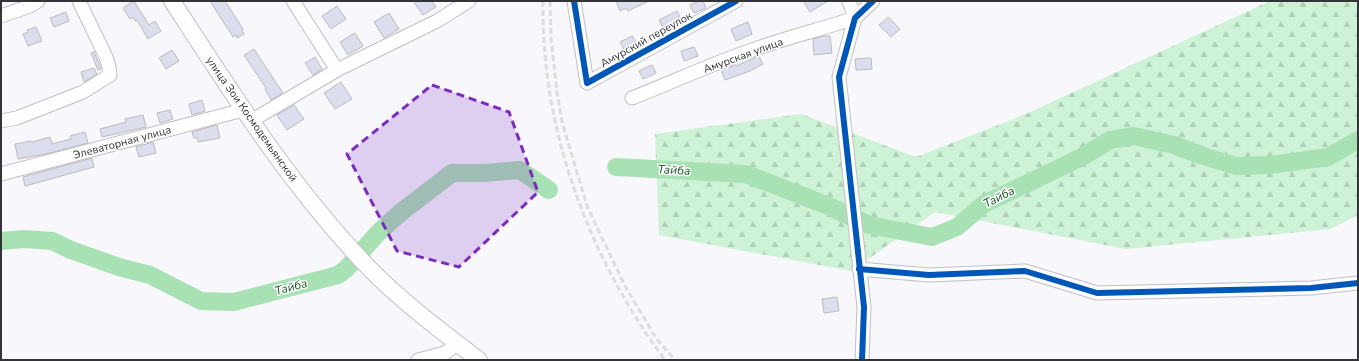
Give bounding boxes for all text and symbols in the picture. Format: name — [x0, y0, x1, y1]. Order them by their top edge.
street label: Амурский переулок — [598, 8, 695, 71]
street label: Амурская улица — [701, 34, 785, 77]
street label: улица Зои Космодемьянской — [203, 54, 301, 185]
street label: Элеваторная улица — [71, 122, 173, 163]
water label: Тайба — [657, 161, 691, 179]
water label: Тайба — [981, 182, 1017, 212]
water label: Тайба — [273, 275, 309, 299]

